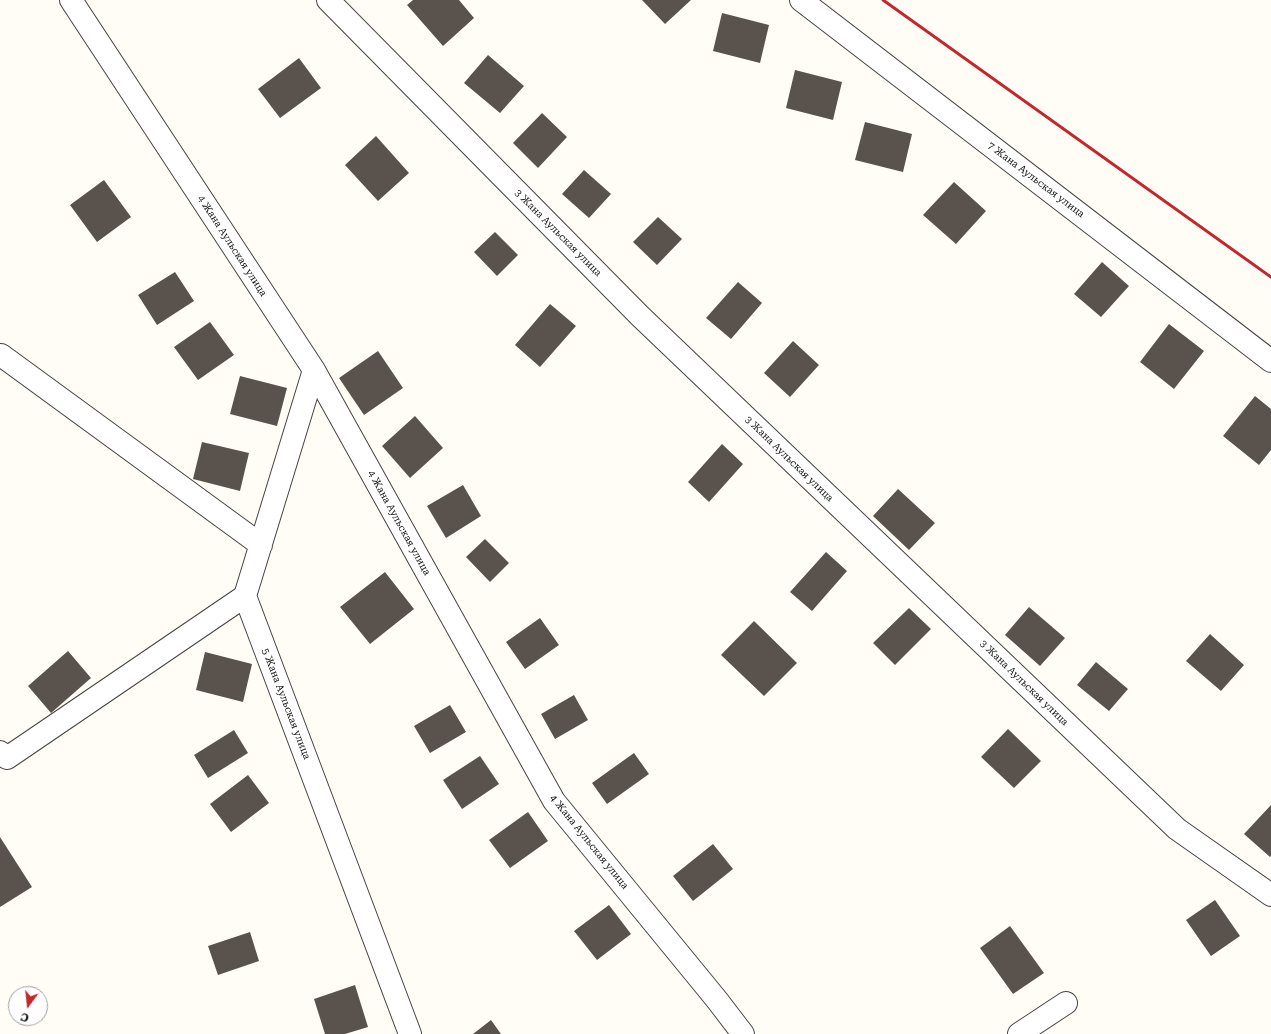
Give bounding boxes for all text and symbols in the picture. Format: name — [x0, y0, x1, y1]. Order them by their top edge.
street label: 7 Жана Аульская улица — [985, 140, 1087, 220]
street label: 3 Жана Аульская улица — [512, 187, 604, 279]
street label: 4 Жана Аульская улица — [195, 193, 269, 299]
street label: 3 Жана Аульская улица — [742, 414, 836, 504]
street label: 4 Жана Аульская улица — [365, 468, 433, 578]
street label: 3 Жана Аульская улица — [977, 638, 1071, 728]
street label: 5 Жана Аульская улица — [259, 647, 313, 761]
street label: 4 Жана Аульская улица — [547, 792, 631, 892]
north arrow — [8, 986, 48, 1026]
text: С — [20, 1010, 30, 1024]

